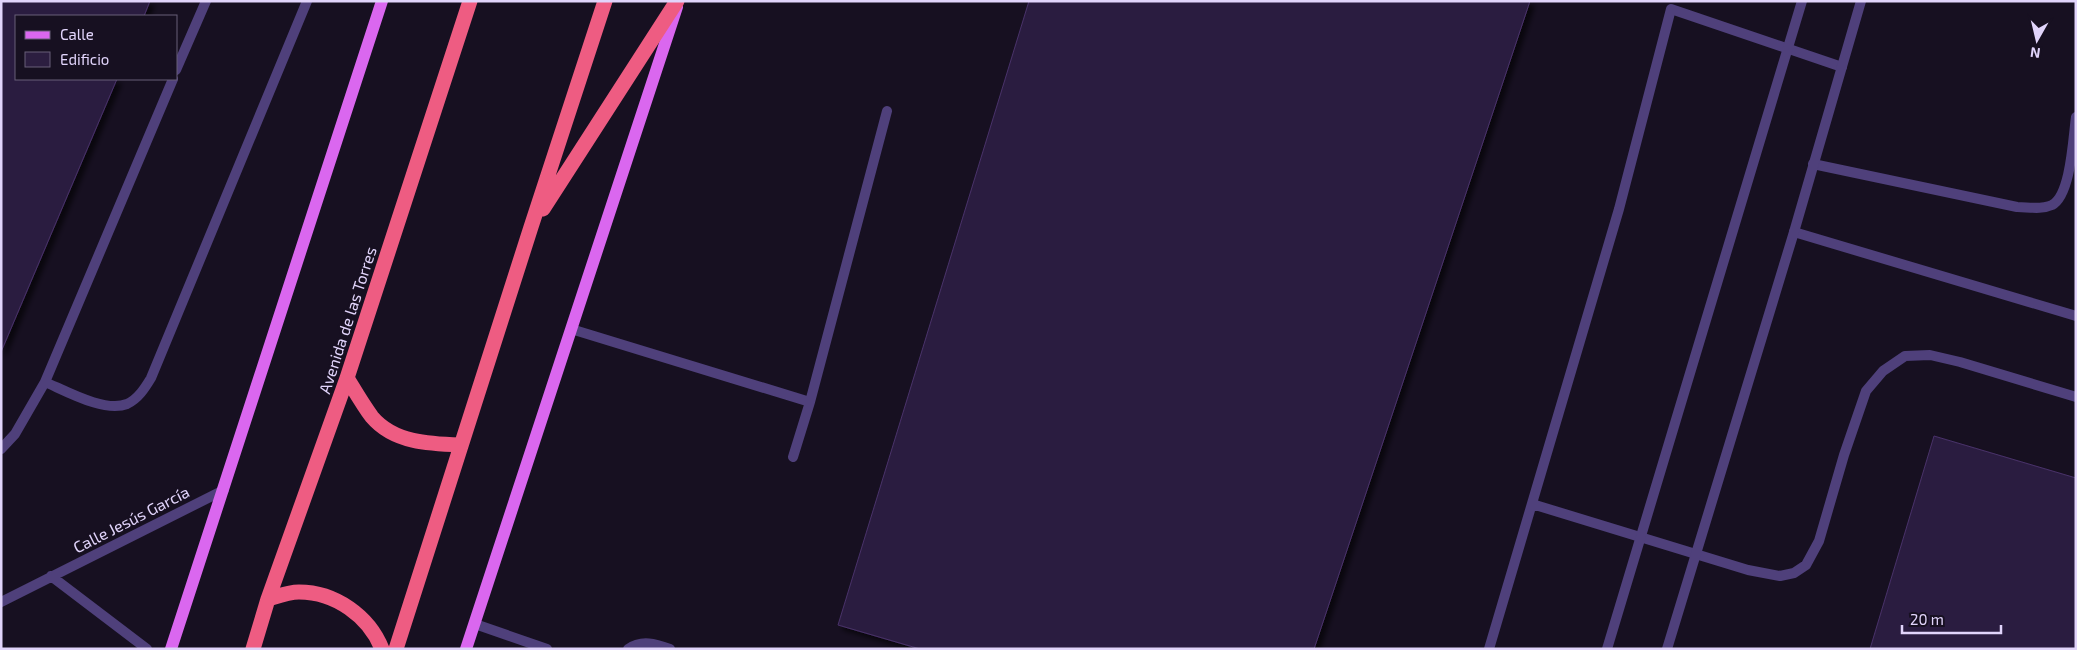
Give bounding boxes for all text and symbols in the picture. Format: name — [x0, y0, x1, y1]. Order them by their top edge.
legend — [15, 15, 178, 80]
north arrow — [2012, 15, 2062, 65]
text: Calle — [60, 25, 94, 43]
text: N — [2029, 44, 2041, 62]
text: Edificio — [60, 50, 109, 68]
street label: Avenida de las Torres — [314, 244, 380, 396]
street label: Calle Jesús García — [70, 482, 192, 556]
scale bar — [1902, 602, 2001, 634]
text: 20 m — [1910, 610, 1944, 628]

